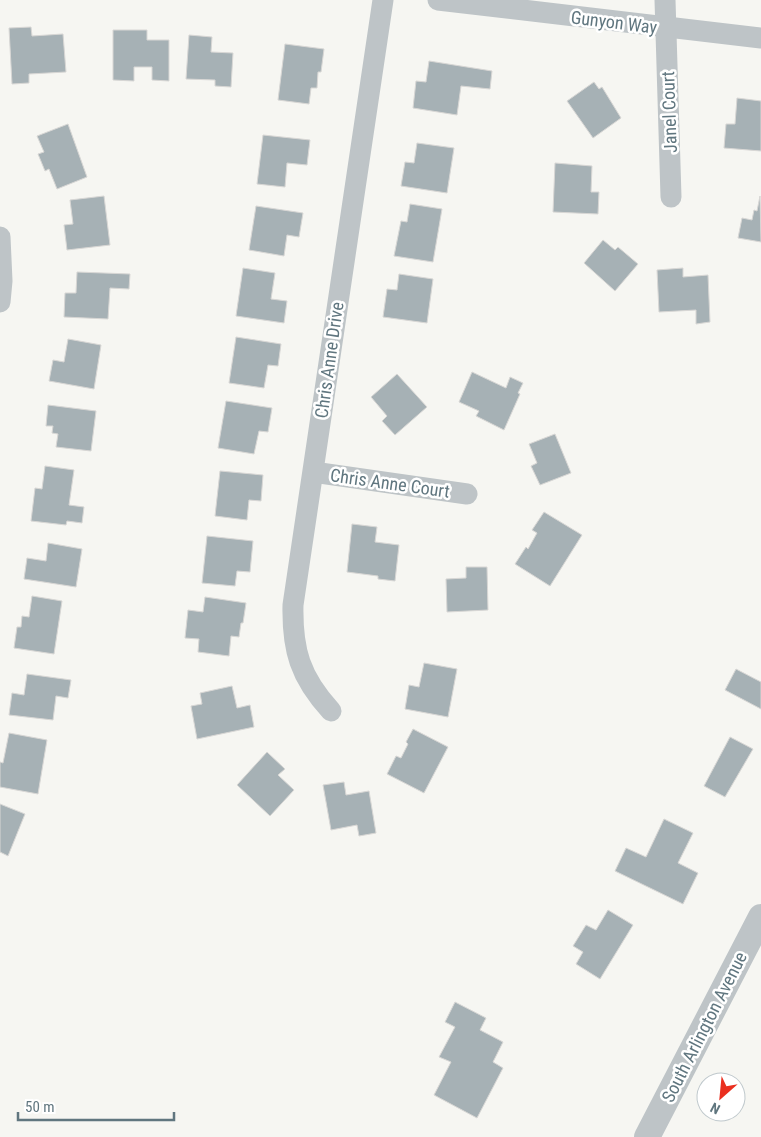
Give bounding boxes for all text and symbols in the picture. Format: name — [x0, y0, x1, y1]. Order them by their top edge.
street label: Gunyon Way — [570, 6, 659, 38]
street label: Janel Court — [657, 71, 681, 153]
street label: Chris Anne Drive — [310, 301, 348, 419]
street label: Chris Anne Court — [329, 464, 451, 502]
street label: South Arlington Avenue — [657, 948, 751, 1106]
north arrow — [696, 1072, 746, 1122]
scale bar — [18, 1090, 174, 1122]
text: 50 m — [25, 1098, 55, 1116]
text: N — [708, 1100, 723, 1118]

